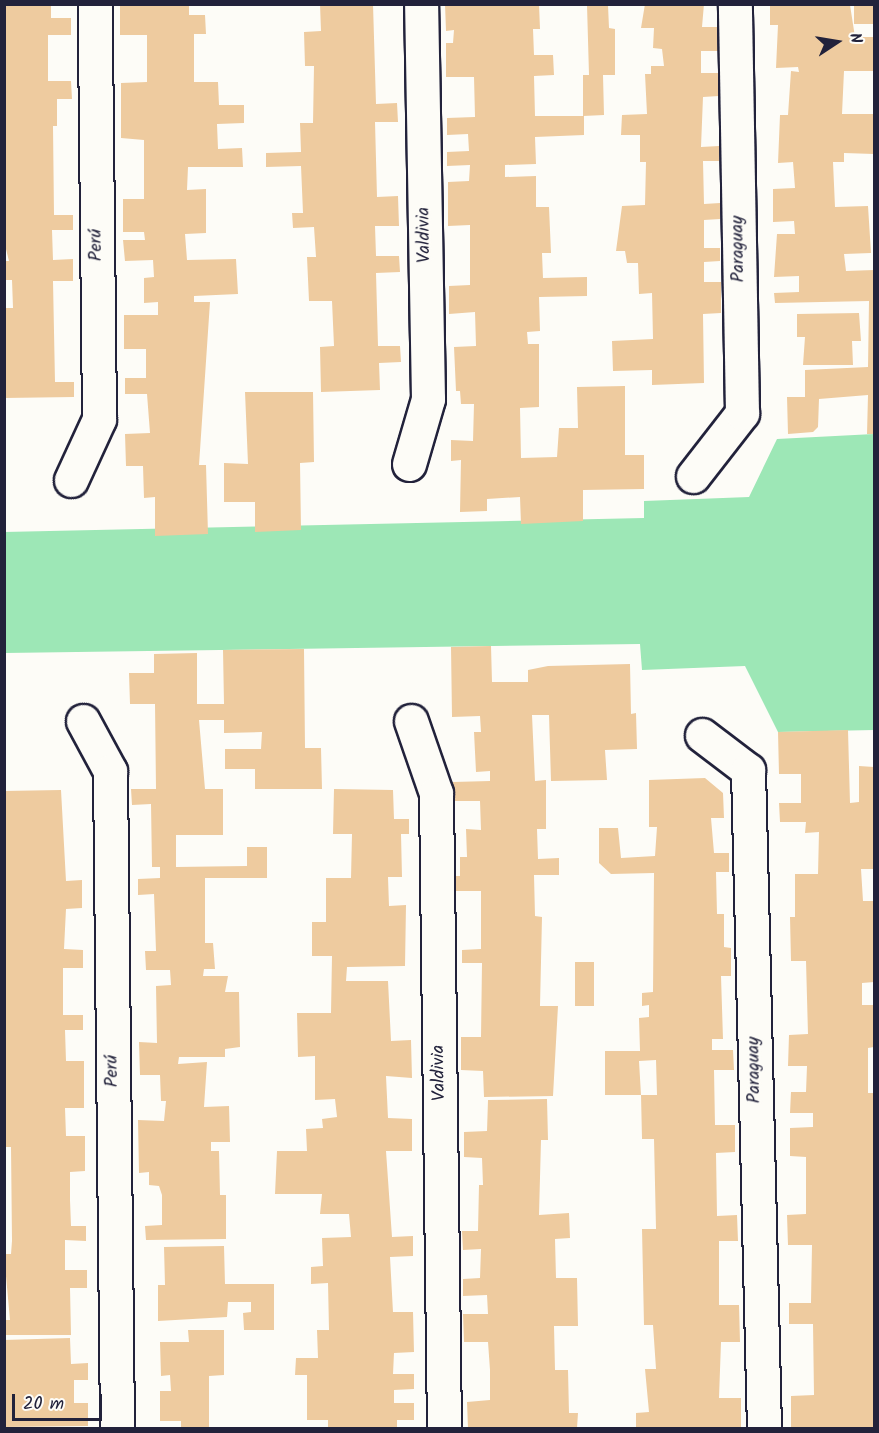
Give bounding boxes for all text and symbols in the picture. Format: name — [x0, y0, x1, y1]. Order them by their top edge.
north arrow — [807, 12, 867, 72]
text: N — [842, 31, 868, 46]
street label: Valdivia — [414, 207, 436, 263]
street label: Paraguay — [728, 215, 750, 283]
street label: Perú — [86, 229, 108, 261]
street label: Paraguay — [744, 1036, 766, 1104]
street label: Valdivia — [429, 1045, 451, 1101]
street label: Perú — [102, 1055, 124, 1087]
scale bar — [15, 1382, 105, 1420]
text: 20 m — [23, 1390, 64, 1419]

